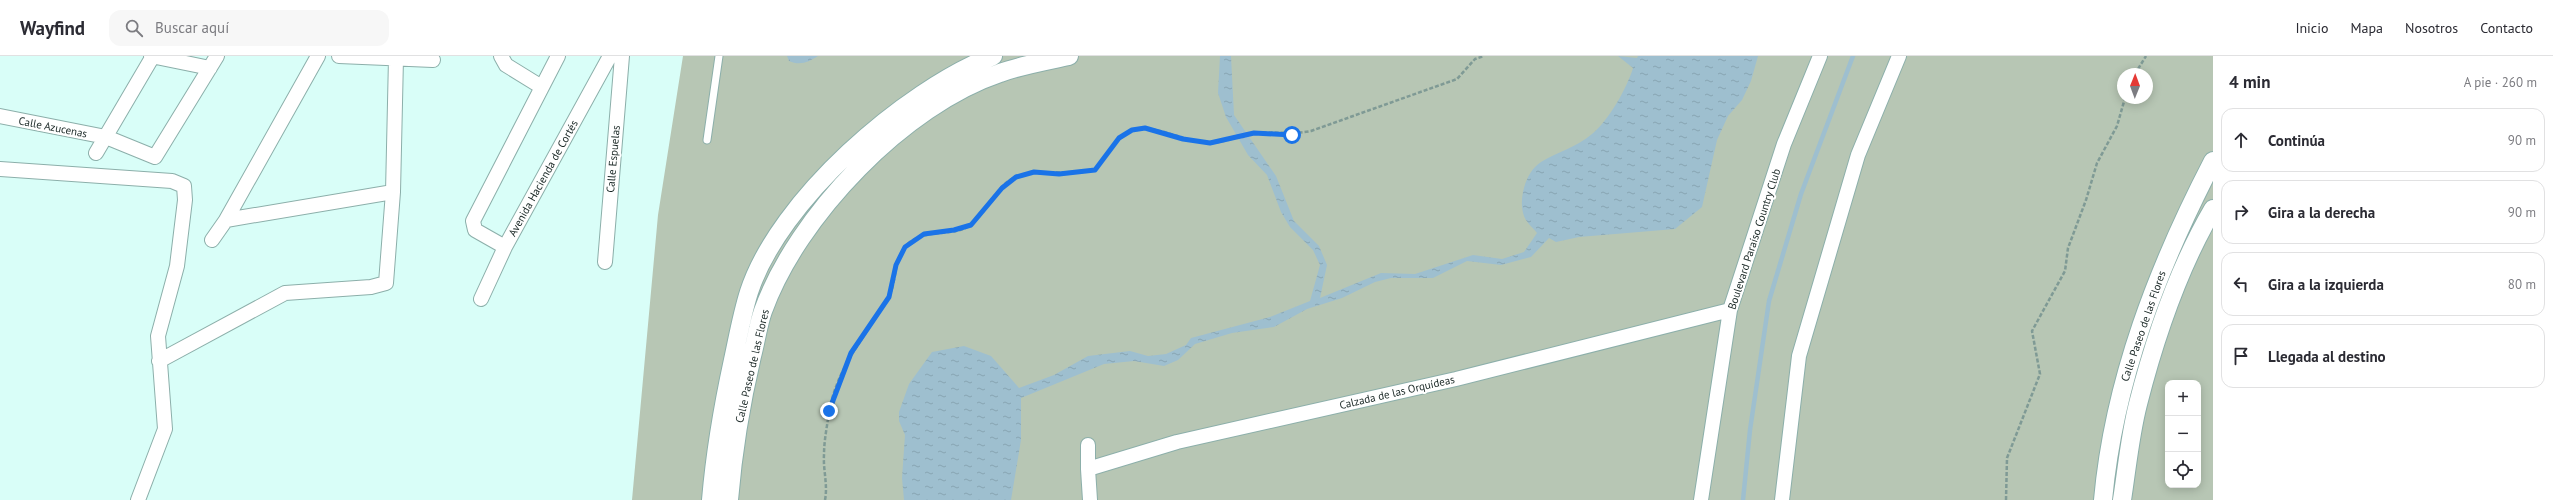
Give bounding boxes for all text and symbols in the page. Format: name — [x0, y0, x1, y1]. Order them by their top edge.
search box — [109, 10, 389, 46]
text: Wayfind — [20, 16, 85, 40]
icon: search — [123, 17, 145, 39]
text: Buscar aquí — [155, 18, 229, 37]
text: Inicio — [2295, 19, 2328, 37]
text: Mapa — [2350, 19, 2383, 37]
text: Nosotros — [2405, 19, 2458, 37]
text: Contacto — [2480, 19, 2533, 37]
north arrow — [2117, 68, 2153, 104]
text: 4 min — [2229, 71, 2270, 93]
text: A pie · 260 m — [2464, 74, 2537, 91]
street label: Calle Azucenas — [18, 113, 89, 141]
street label: Avenida Hacienda de Cortés — [505, 117, 581, 239]
street label: Calle Espuelas — [603, 124, 623, 193]
route start — [1283, 126, 1301, 144]
icon: ahead — [2230, 129, 2252, 151]
text: Continúa — [2268, 131, 2325, 150]
text: 90 m — [2508, 132, 2536, 149]
street label: Boulevard Paraíso Country Club — [1725, 167, 1783, 311]
icon: right — [2230, 201, 2252, 223]
text: Gira a la derecha — [2268, 203, 2375, 222]
text: 90 m — [2508, 204, 2536, 221]
street label: Calle Paseo de las Flores — [2117, 268, 2169, 383]
icon: left — [2230, 273, 2252, 295]
text: Gira a la izquierda — [2268, 275, 2384, 294]
text: 80 m — [2508, 276, 2536, 293]
street label: Calle Paseo de las Flores — [732, 308, 772, 424]
icon: arrive — [2230, 345, 2252, 367]
text: Llegada al destino — [2268, 347, 2386, 366]
street label: Calzada de las Orquídeas — [1338, 372, 1456, 412]
map controls — [2165, 380, 2201, 488]
button: + — [2165, 380, 2201, 416]
route end — [820, 402, 838, 420]
button: − — [2165, 416, 2201, 452]
button: locate — [2165, 452, 2201, 488]

